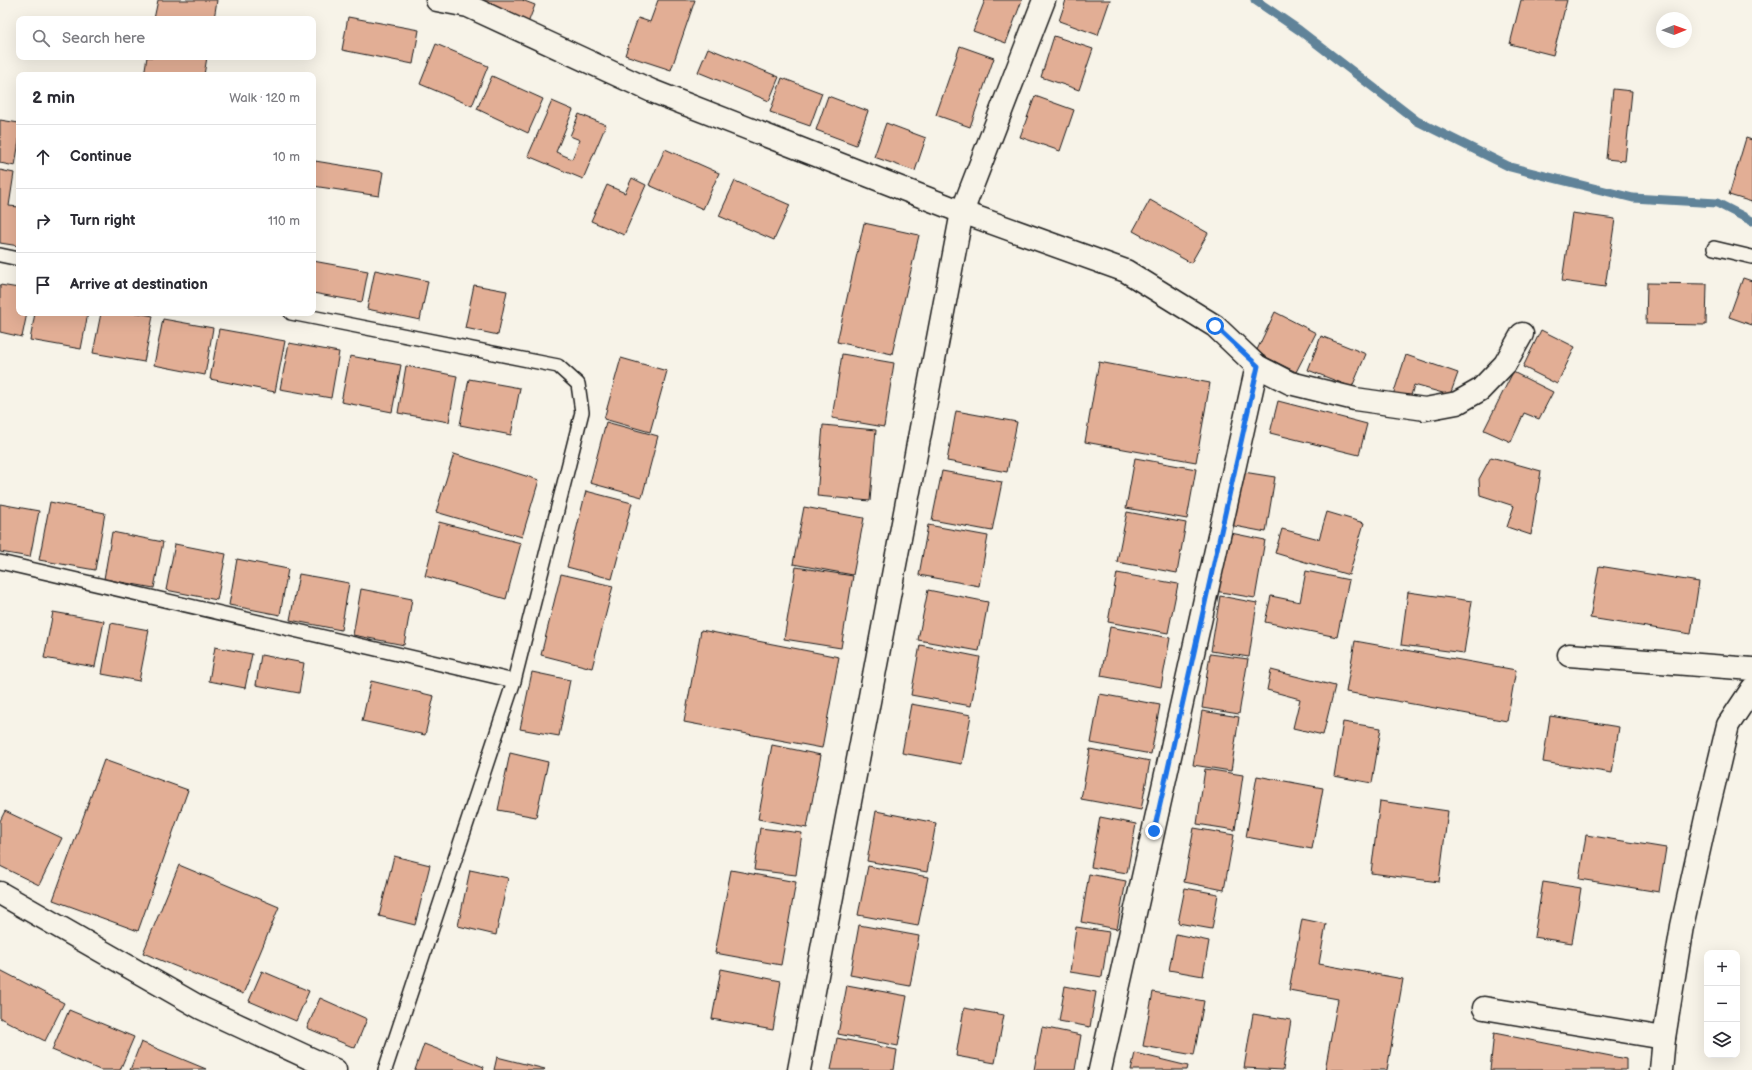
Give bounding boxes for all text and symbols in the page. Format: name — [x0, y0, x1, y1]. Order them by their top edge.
north arrow — [1656, 12, 1692, 48]
search box — [16, 16, 316, 60]
icon: search — [30, 27, 52, 49]
text: Search here — [62, 29, 145, 48]
text: 2 min — [32, 88, 75, 108]
text: Walk · 120 m — [229, 90, 300, 106]
icon: ahead — [32, 146, 54, 168]
text: Continue — [70, 147, 132, 166]
text: 10 m — [273, 149, 300, 165]
icon: right — [32, 210, 54, 232]
text: Turn right — [70, 211, 135, 230]
text: 110 m — [268, 213, 300, 229]
icon: arrive — [32, 274, 54, 296]
text: Arrive at destination — [70, 275, 208, 294]
route start — [1206, 317, 1224, 335]
route end — [1145, 822, 1163, 840]
map controls — [1704, 950, 1740, 1058]
button: + — [1704, 950, 1740, 986]
button: − — [1704, 986, 1740, 1022]
button: layers — [1704, 1022, 1740, 1058]

